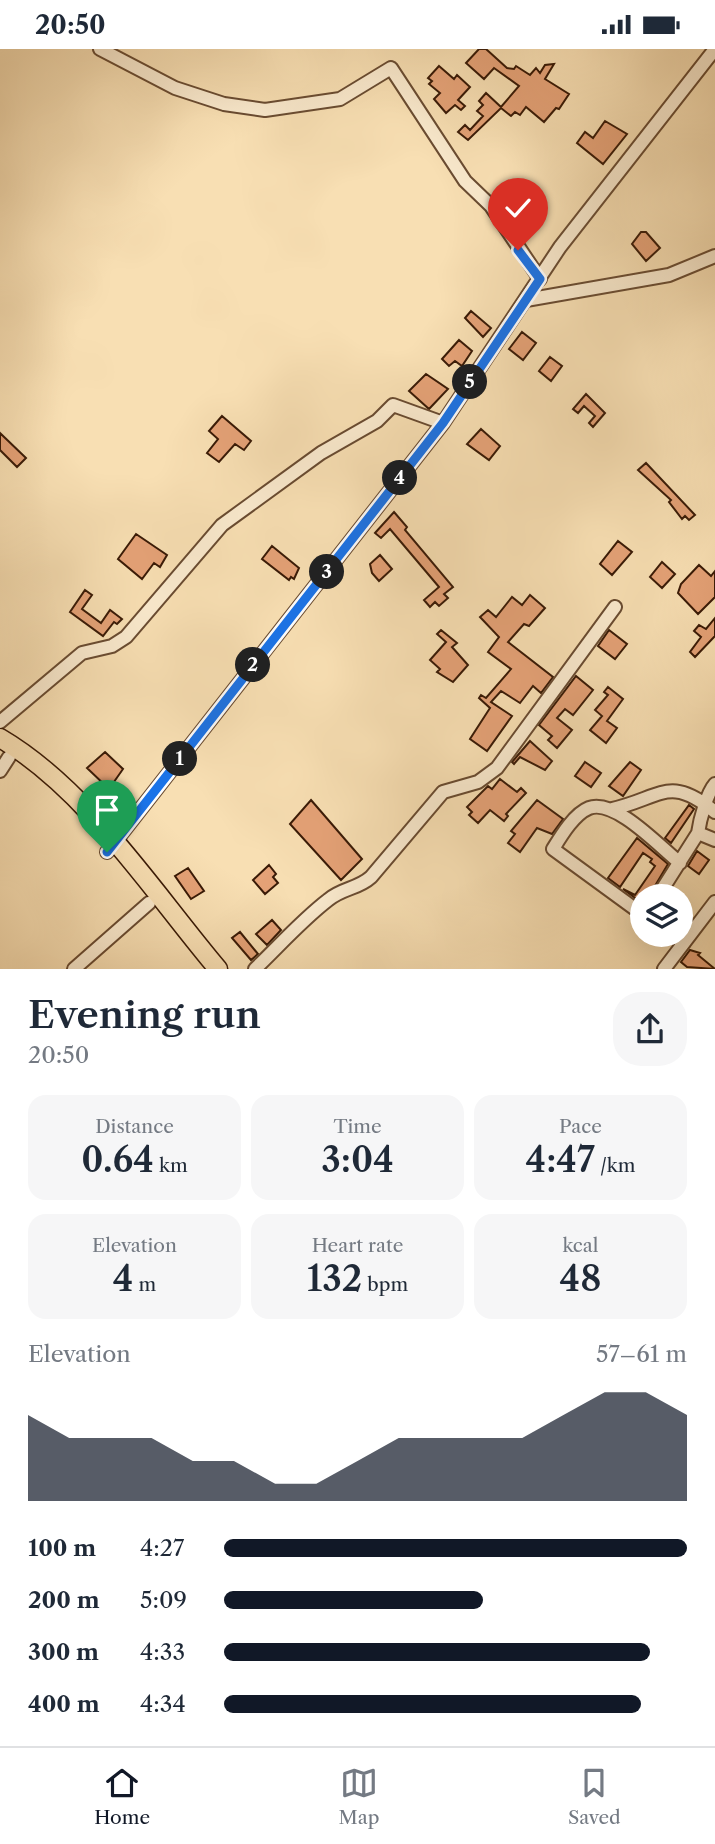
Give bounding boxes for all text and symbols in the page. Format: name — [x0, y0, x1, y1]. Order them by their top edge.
text: 20:50 — [35, 9, 106, 41]
pin — [488, 178, 548, 250]
icon: check — [499, 189, 537, 227]
pin: 5 — [452, 365, 488, 399]
text: 5 — [464, 370, 475, 393]
pin: 4 — [382, 461, 418, 495]
text: 4 — [394, 466, 405, 489]
pin: 3 — [310, 554, 344, 589]
text: 3 — [321, 560, 332, 583]
pin: 2 — [236, 647, 270, 683]
text: 2 — [247, 653, 258, 676]
pin: 1 — [162, 741, 198, 777]
text: 1 — [175, 747, 184, 770]
pin — [77, 780, 137, 852]
icon: arrive — [88, 791, 126, 829]
map controls — [630, 884, 693, 947]
button: layers — [630, 884, 693, 947]
text: Evening run — [28, 991, 261, 1038]
button: share — [613, 992, 687, 1066]
text: 20:50 — [28, 1041, 89, 1069]
text: Distance — [95, 1115, 174, 1138]
text: Time — [333, 1115, 382, 1138]
text: Pace — [559, 1115, 602, 1138]
text: 0.64 — [81, 1138, 154, 1181]
text: 3:04 — [321, 1138, 394, 1181]
text: 4:47 — [526, 1138, 595, 1181]
text: km — [154, 1154, 188, 1177]
text: /km — [595, 1154, 635, 1177]
text: Elevation — [92, 1234, 177, 1257]
text: Heart rate — [312, 1234, 403, 1257]
text: kcal — [563, 1234, 598, 1257]
text: 4 — [113, 1257, 133, 1300]
text: 132 — [307, 1257, 362, 1300]
text: 48 — [560, 1257, 601, 1300]
text: m — [133, 1273, 156, 1296]
text: bpm — [362, 1273, 408, 1296]
text: Elevation — [28, 1340, 131, 1368]
text: 57–61 m — [596, 1340, 687, 1368]
text: 100 m — [28, 1534, 96, 1562]
text: 4:27 — [140, 1534, 184, 1562]
text: 200 m — [28, 1586, 100, 1614]
text: 5:09 — [140, 1586, 187, 1614]
text: 300 m — [28, 1638, 99, 1666]
text: 4:33 — [140, 1638, 185, 1666]
text: 400 m — [28, 1690, 100, 1718]
text: 4:34 — [140, 1690, 186, 1718]
tab: Home — [94, 1764, 150, 1829]
tab: Map — [339, 1764, 379, 1829]
tab: Saved — [568, 1764, 621, 1829]

